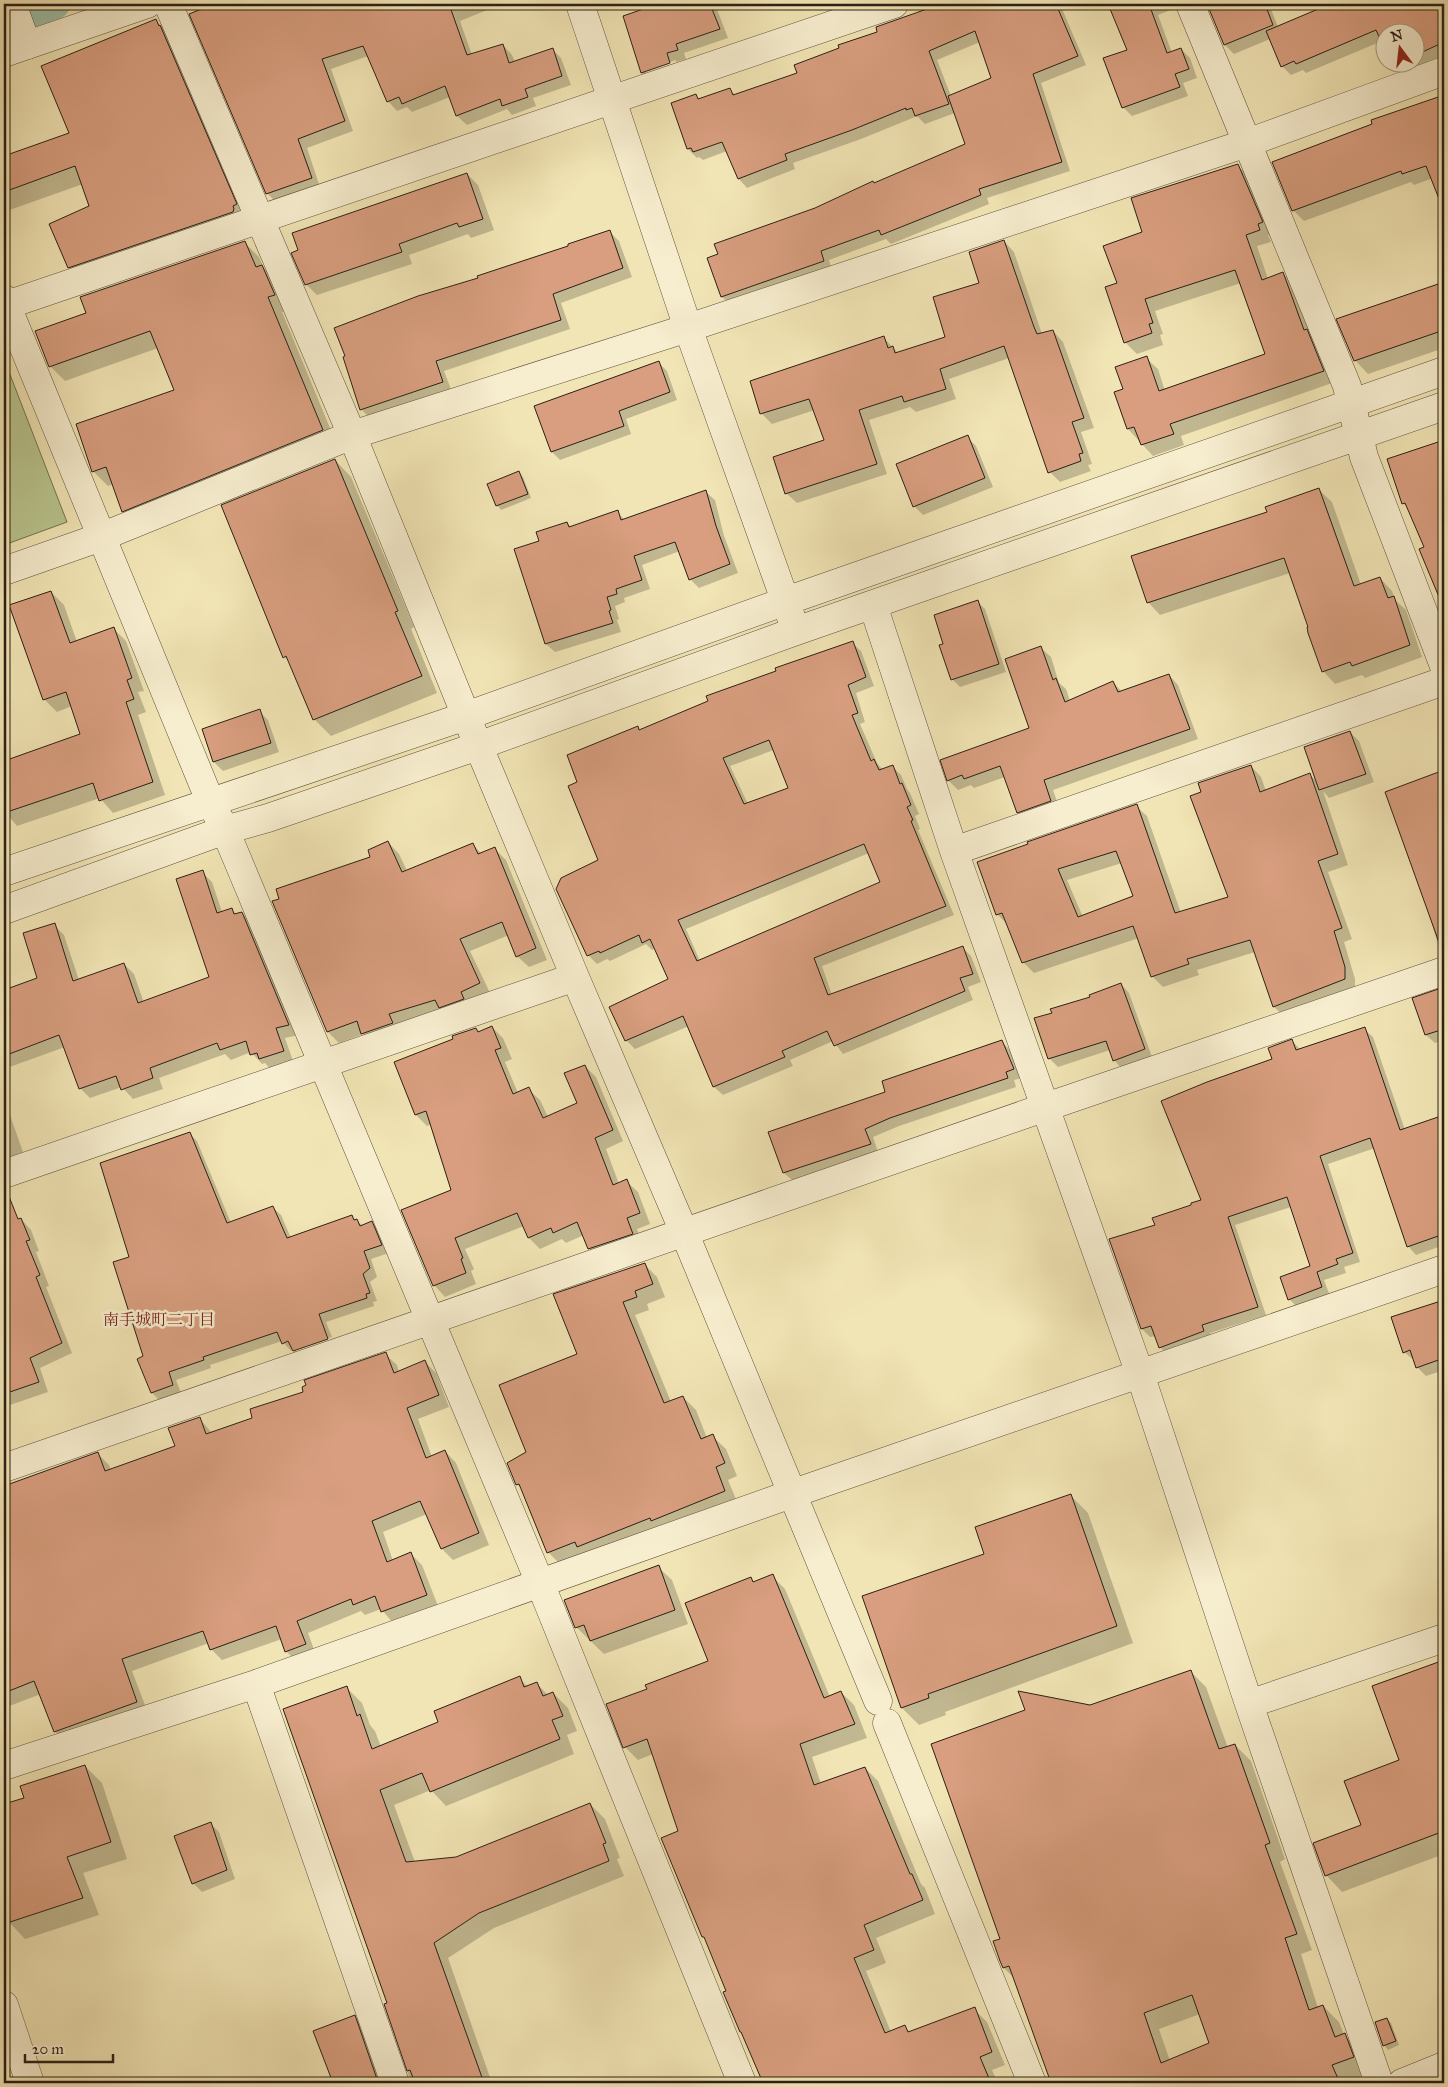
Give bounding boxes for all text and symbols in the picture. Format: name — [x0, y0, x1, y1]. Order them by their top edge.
north arrow — [1376, 22, 1426, 72]
text: N — [1389, 26, 1405, 46]
district label: 南手城町二丁目 — [103, 1310, 215, 1329]
scale bar — [25, 2032, 112, 2064]
text: 20 m — [32, 2040, 64, 2058]

